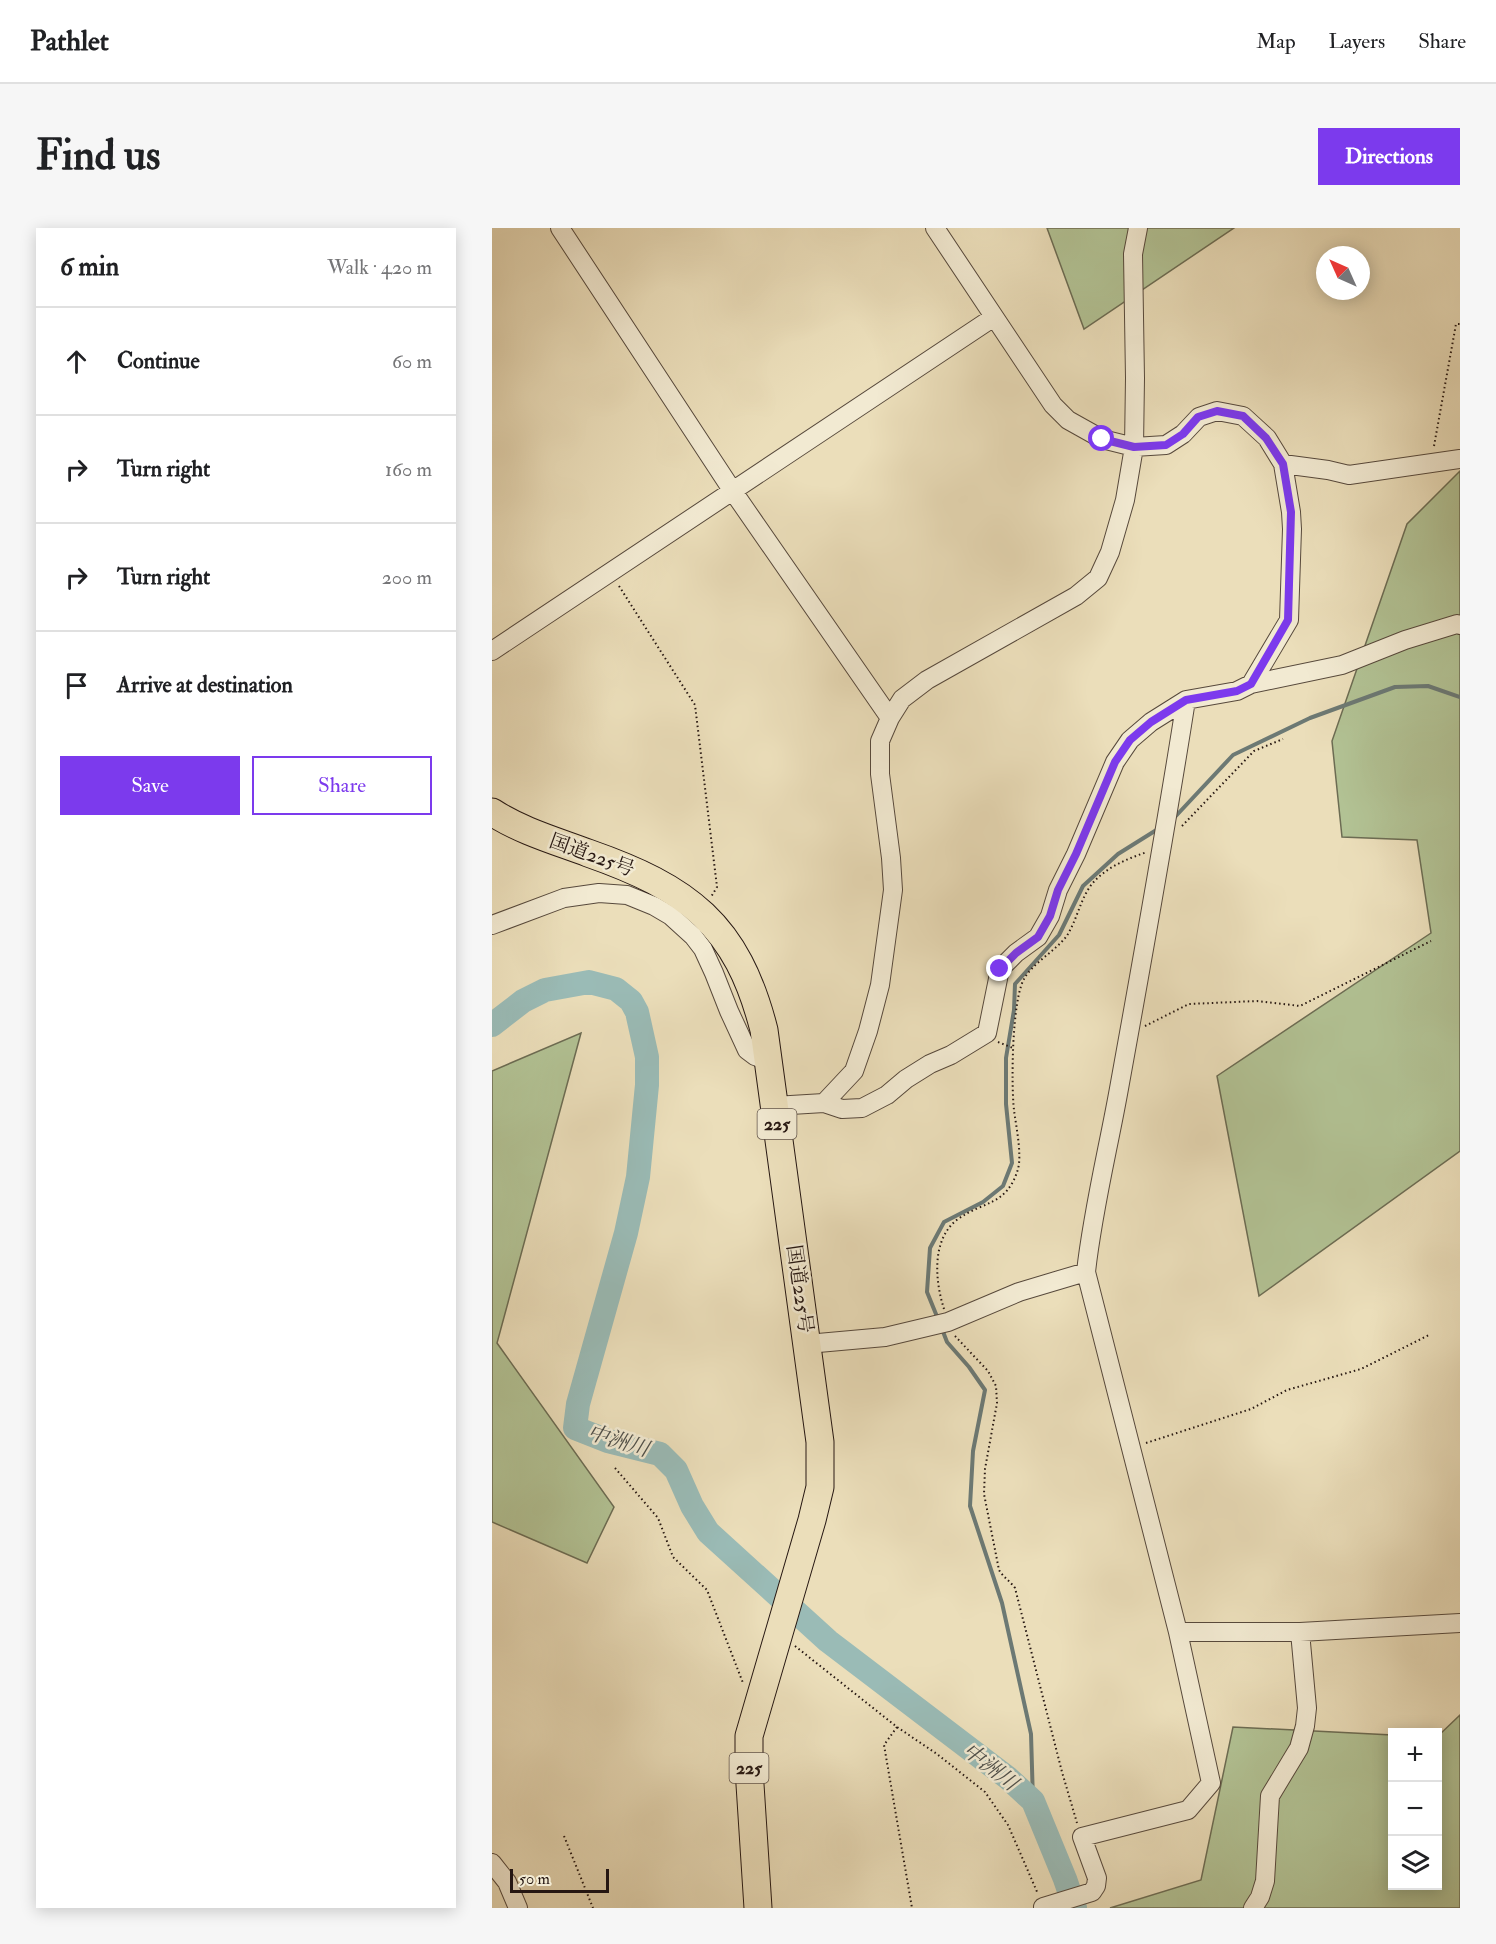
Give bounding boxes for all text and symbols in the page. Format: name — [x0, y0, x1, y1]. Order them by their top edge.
text: Pathlet — [30, 24, 109, 59]
text: Map — [1256, 28, 1296, 55]
text: Layers — [1329, 28, 1385, 55]
text: Share — [1418, 28, 1466, 55]
button: Directions — [1318, 128, 1460, 185]
text: Find us — [36, 130, 160, 182]
north arrow — [1316, 246, 1370, 300]
text: 6 min — [60, 251, 119, 283]
text: Walk · 420 m — [327, 255, 432, 280]
icon: ahead — [60, 345, 93, 378]
text: Continue — [117, 347, 200, 375]
text: 60 m — [392, 349, 432, 374]
route start — [1088, 425, 1114, 451]
icon: right — [60, 453, 93, 486]
text: Turn right — [117, 455, 210, 483]
text: 160 m — [385, 457, 432, 482]
icon: right — [60, 561, 93, 594]
text: Turn right — [117, 563, 210, 591]
text: 200 m — [382, 565, 432, 590]
icon: arrive — [60, 669, 93, 702]
text: Arrive at destination — [117, 671, 293, 699]
button: Save — [60, 756, 240, 815]
button: Share — [252, 756, 432, 815]
street label: 国道225号 — [546, 828, 638, 882]
route end — [986, 955, 1012, 981]
road number: 225 — [758, 1109, 796, 1139]
street label: 国道225号 — [781, 1243, 819, 1335]
water label: 中洲川 — [584, 1419, 654, 1464]
map controls — [1388, 1728, 1442, 1890]
button: + — [1388, 1728, 1442, 1782]
water label: 中洲川 — [957, 1737, 1025, 1798]
road number: 225 — [730, 1753, 768, 1783]
button: − — [1388, 1782, 1442, 1836]
button: layers — [1388, 1836, 1442, 1890]
scale bar — [510, 1866, 609, 1894]
text: 50 m — [519, 1869, 550, 1889]

